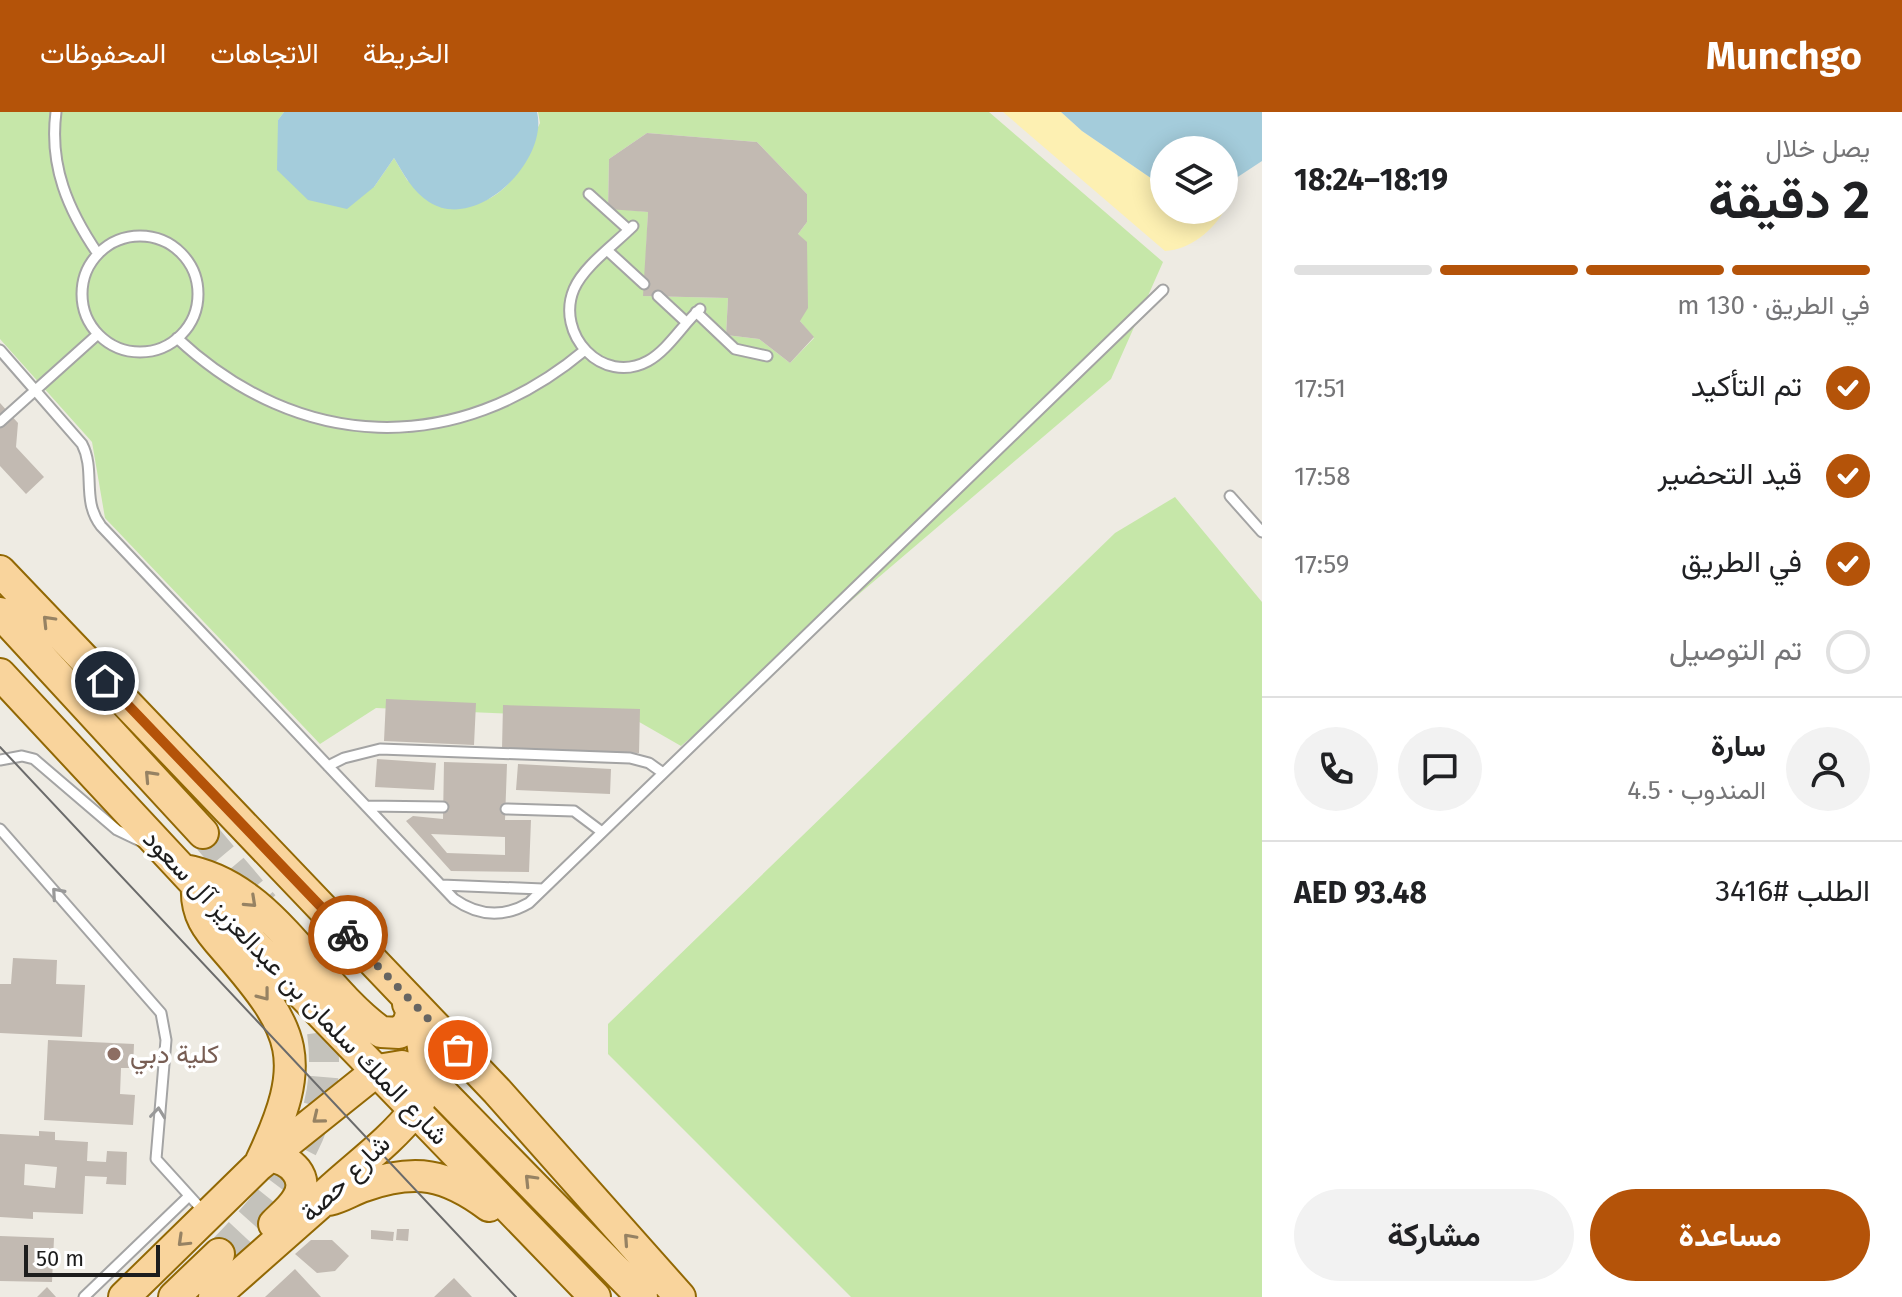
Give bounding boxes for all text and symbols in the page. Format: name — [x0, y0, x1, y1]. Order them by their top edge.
text: Munchgo — [1706, 33, 1862, 79]
text: المحفوظات — [40, 37, 166, 70]
text: الاتجاهات — [210, 37, 319, 70]
text: الخريطة — [363, 37, 449, 70]
text: يصل خلال — [1766, 133, 1870, 164]
map controls — [1150, 136, 1238, 224]
button: layers — [1150, 136, 1238, 224]
text: 18:19–18:24 — [1294, 162, 1448, 198]
text: 2 دقيقة — [1708, 169, 1870, 232]
text: في الطريق · 130 m — [1677, 290, 1870, 321]
icon: check — [1826, 366, 1870, 410]
text: تم التأكيد — [1691, 368, 1802, 404]
text: 17:51 — [1294, 373, 1346, 404]
icon: check — [1826, 454, 1870, 498]
text: قيد التحضير — [1657, 456, 1802, 492]
text: 17:58 — [1294, 461, 1351, 492]
icon: check — [1826, 542, 1870, 586]
text: في الطريق — [1681, 544, 1802, 580]
text: 17:59 — [1294, 549, 1349, 580]
one-way arrow — [42, 616, 57, 630]
text: تم التوصيل — [1669, 632, 1802, 668]
pin — [71, 647, 139, 715]
icon: home — [83, 659, 127, 703]
button: phone — [1294, 727, 1378, 811]
button: chat — [1398, 727, 1482, 811]
button: person — [1786, 727, 1870, 811]
text: سارة — [1711, 728, 1766, 764]
one-way arrow — [146, 770, 160, 785]
text: المندوب · 4.5 — [1627, 775, 1766, 806]
street label: شارع الملك سلمان بن عبدالعزيز آل سعود — [135, 823, 455, 1153]
text: الطلب #3416 — [1715, 873, 1870, 909]
text: AED 93.48 — [1294, 875, 1427, 911]
one-way arrow — [52, 888, 66, 903]
one-way arrow — [242, 892, 256, 907]
courier — [308, 895, 388, 975]
icon: bike — [326, 913, 370, 957]
one-way arrow — [255, 986, 269, 1001]
pin — [424, 1016, 492, 1084]
icon: bag — [436, 1028, 480, 1072]
place label: كلية دبي — [130, 1039, 219, 1075]
marker: كلية دبي — [105, 1045, 123, 1063]
one-way arrow — [150, 1106, 167, 1119]
one-way arrow — [312, 1109, 327, 1123]
street label: شارع حصة — [294, 1128, 398, 1230]
one-way arrow — [525, 1175, 539, 1189]
button: مشاركة — [1294, 1189, 1574, 1281]
button: مساعدة — [1590, 1189, 1870, 1281]
one-way arrow — [178, 1231, 192, 1246]
one-way arrow — [624, 1233, 638, 1248]
scale bar — [24, 1241, 160, 1277]
text: 50 m — [36, 1245, 84, 1272]

